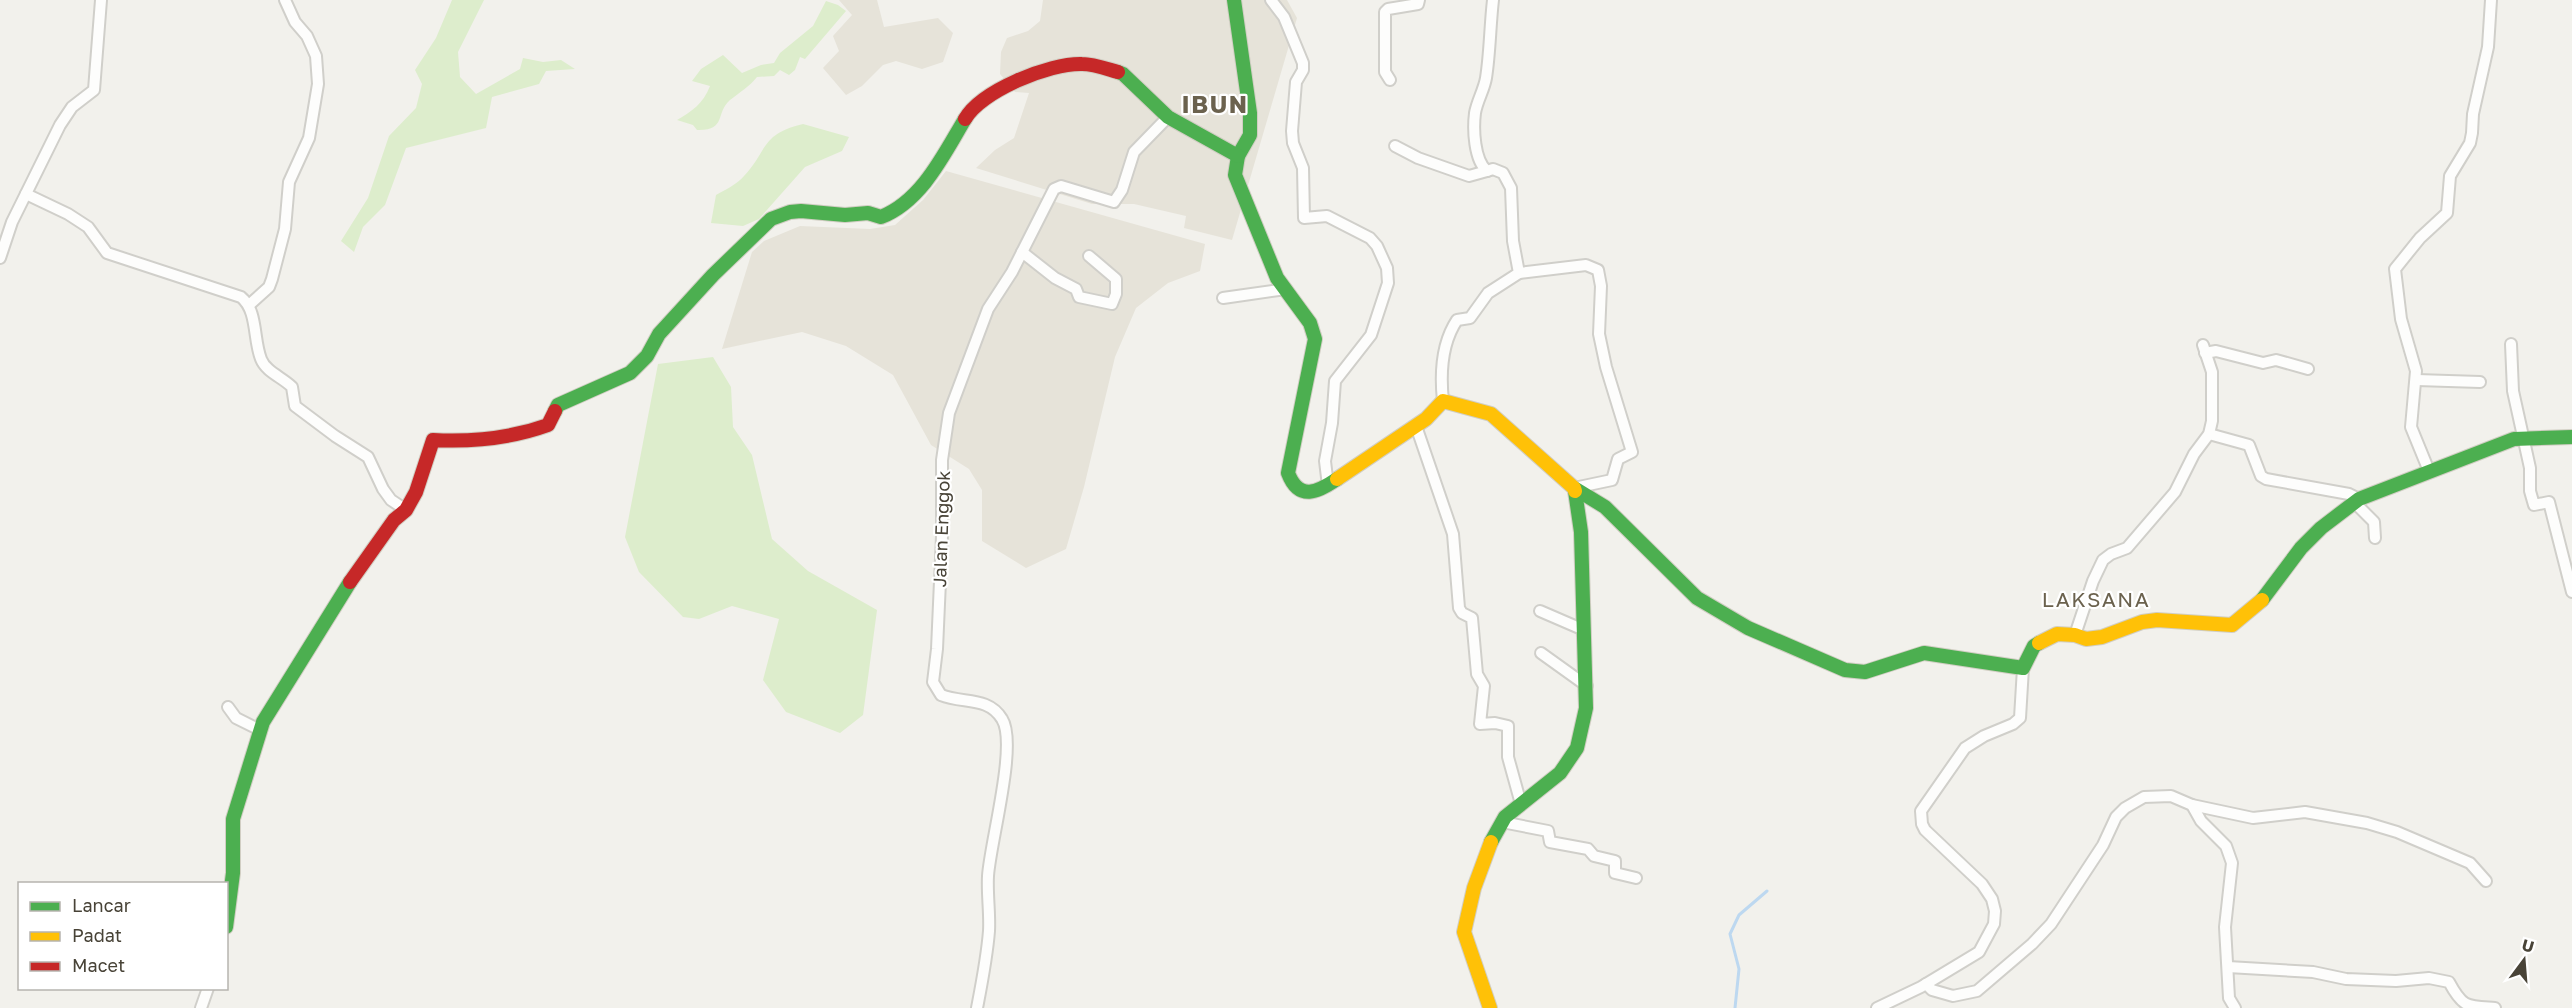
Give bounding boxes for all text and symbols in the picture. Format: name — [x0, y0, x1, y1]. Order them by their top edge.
district label: IBUN — [1182, 89, 1248, 118]
street label: Jalan Enggok — [928, 470, 954, 588]
district label: LAKSANA — [2042, 586, 2150, 612]
legend — [18, 882, 228, 990]
text: Lancar — [72, 894, 131, 916]
text: Padat — [72, 924, 122, 946]
north arrow — [2494, 930, 2554, 990]
text: U — [2520, 934, 2537, 957]
text: Macet — [72, 954, 125, 976]

